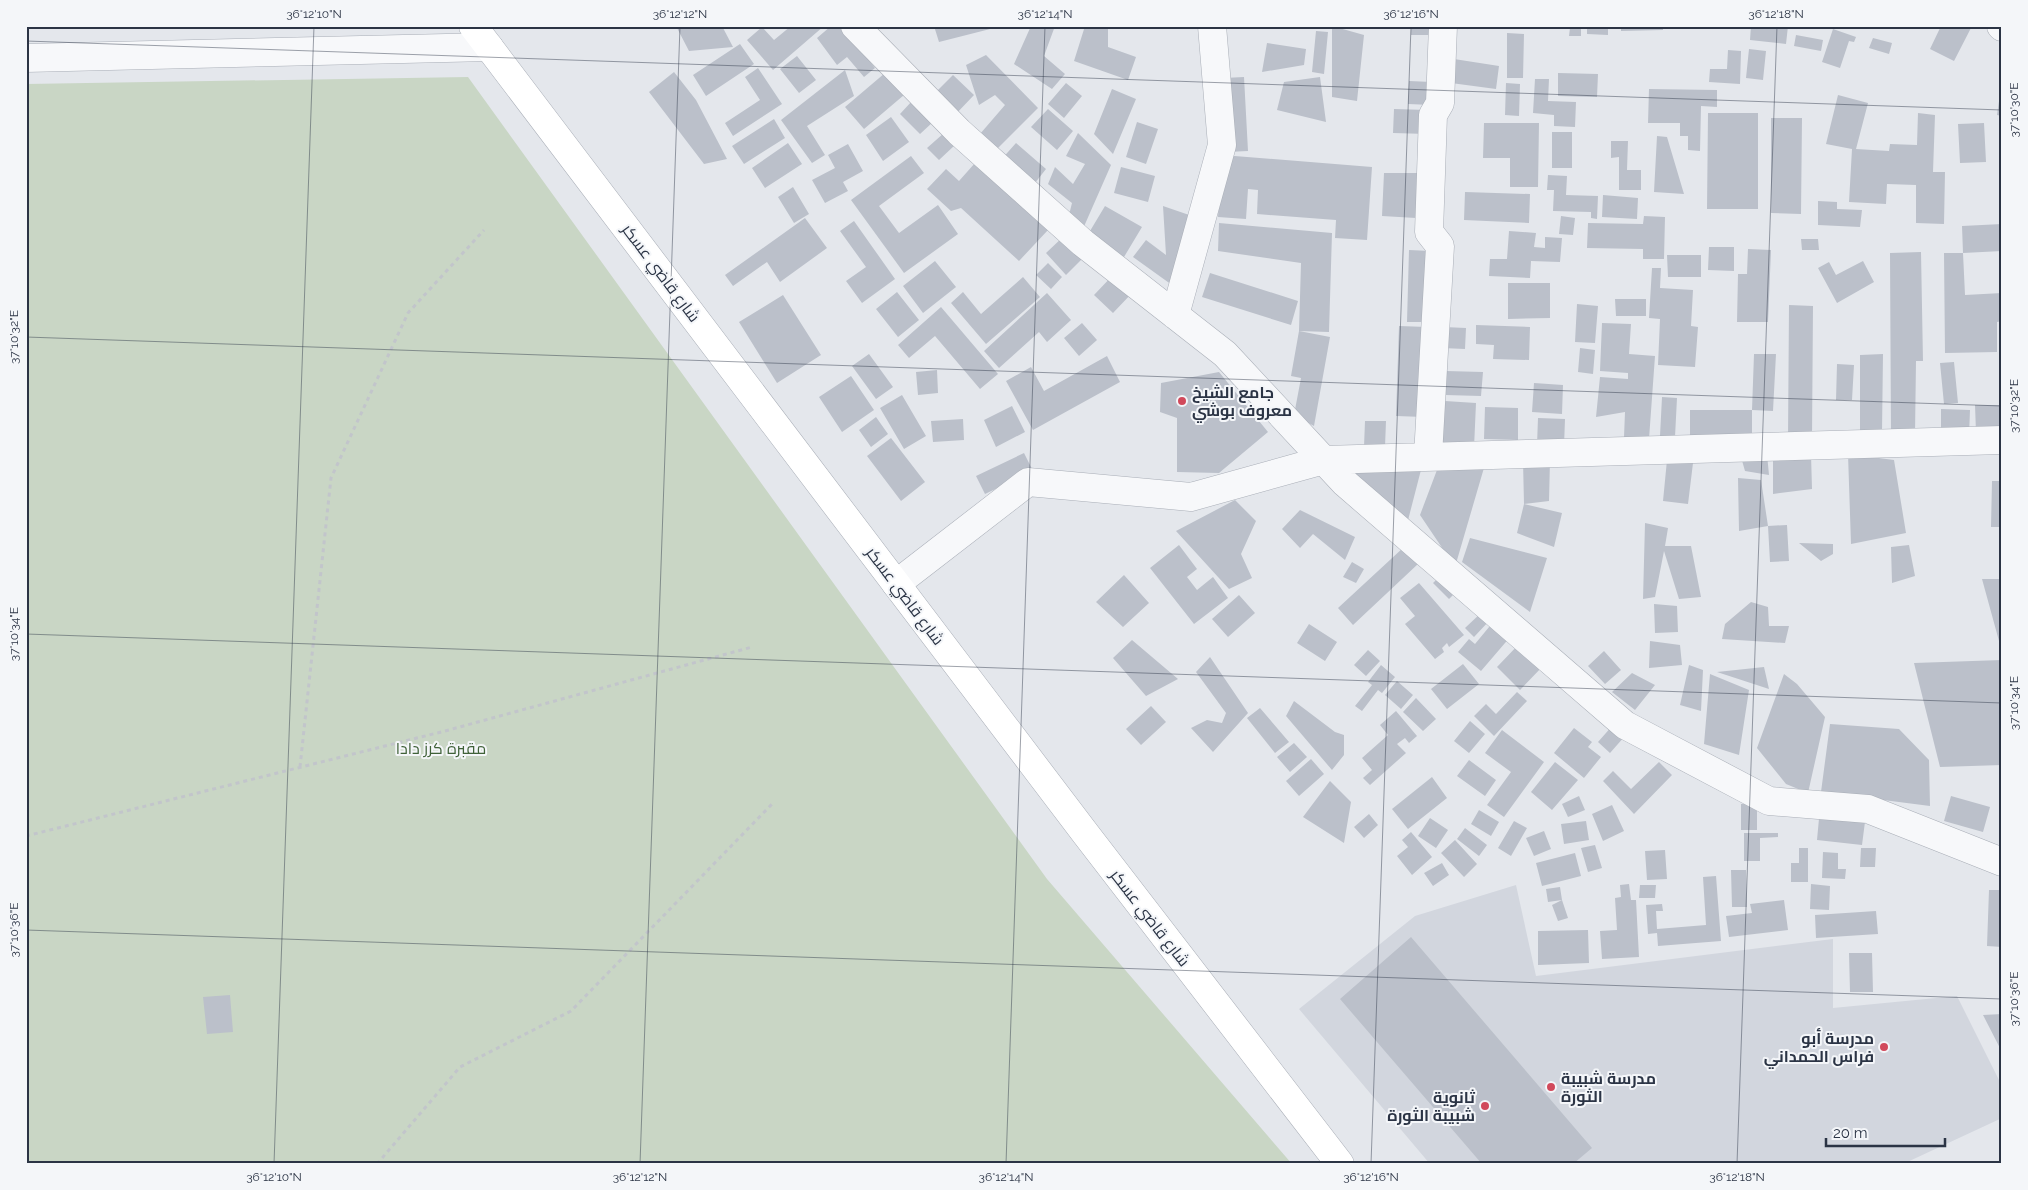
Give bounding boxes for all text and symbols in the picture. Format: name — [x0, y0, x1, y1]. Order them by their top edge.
text: 36°12'10"N — [286, 7, 342, 21]
text: 36°12'12"N — [653, 7, 707, 21]
text: 36°12'14"N — [1018, 7, 1072, 21]
text: 36°12'16"N — [1383, 7, 1439, 21]
text: 36°12'18"N — [1748, 7, 1804, 21]
text: 37°10'30"E — [2007, 82, 2021, 138]
street label: شارع قاضي عسكر — [615, 220, 704, 327]
text: 37°10'32"E — [7, 310, 21, 364]
text: 37°10'32"E — [2007, 379, 2021, 433]
place label: جامع الشيخ معروف بوشي — [1192, 383, 1292, 423]
marker: جامع الشيخ معروف بوشي — [1176, 395, 1188, 407]
street label: شارع قاضي عسكر — [859, 543, 948, 650]
text: 37°10'34"E — [7, 607, 21, 661]
text: 37°10'34"E — [2007, 676, 2021, 730]
park label: مقبرة كرز دادا — [396, 739, 486, 758]
street label: شارع قاضي عسكر — [1103, 865, 1194, 972]
text: 37°10'36"E — [7, 902, 21, 958]
text: 37°10'36"E — [2007, 971, 2021, 1027]
place label: مدرسة أبو فراس الحمداني — [1764, 1028, 1874, 1069]
marker: مدرسة أبو فراس الحمداني — [1878, 1041, 1890, 1053]
place label: مدرسة شبيبة الثورة — [1561, 1069, 1656, 1106]
marker: مدرسة شبيبة الثورة — [1545, 1081, 1557, 1093]
place label: ثانوية شبيبة الثورة — [1387, 1088, 1476, 1125]
marker: ثانوية شبيبة الثورة — [1479, 1100, 1491, 1112]
scale bar — [1826, 1115, 1944, 1147]
text: 20 m — [1833, 1124, 1868, 1142]
text: 36°12'10"N — [246, 1170, 302, 1184]
text: 36°12'12"N — [613, 1170, 667, 1184]
text: 36°12'14"N — [979, 1170, 1033, 1184]
text: 36°12'16"N — [1343, 1170, 1399, 1184]
text: 36°12'18"N — [1709, 1170, 1765, 1184]

